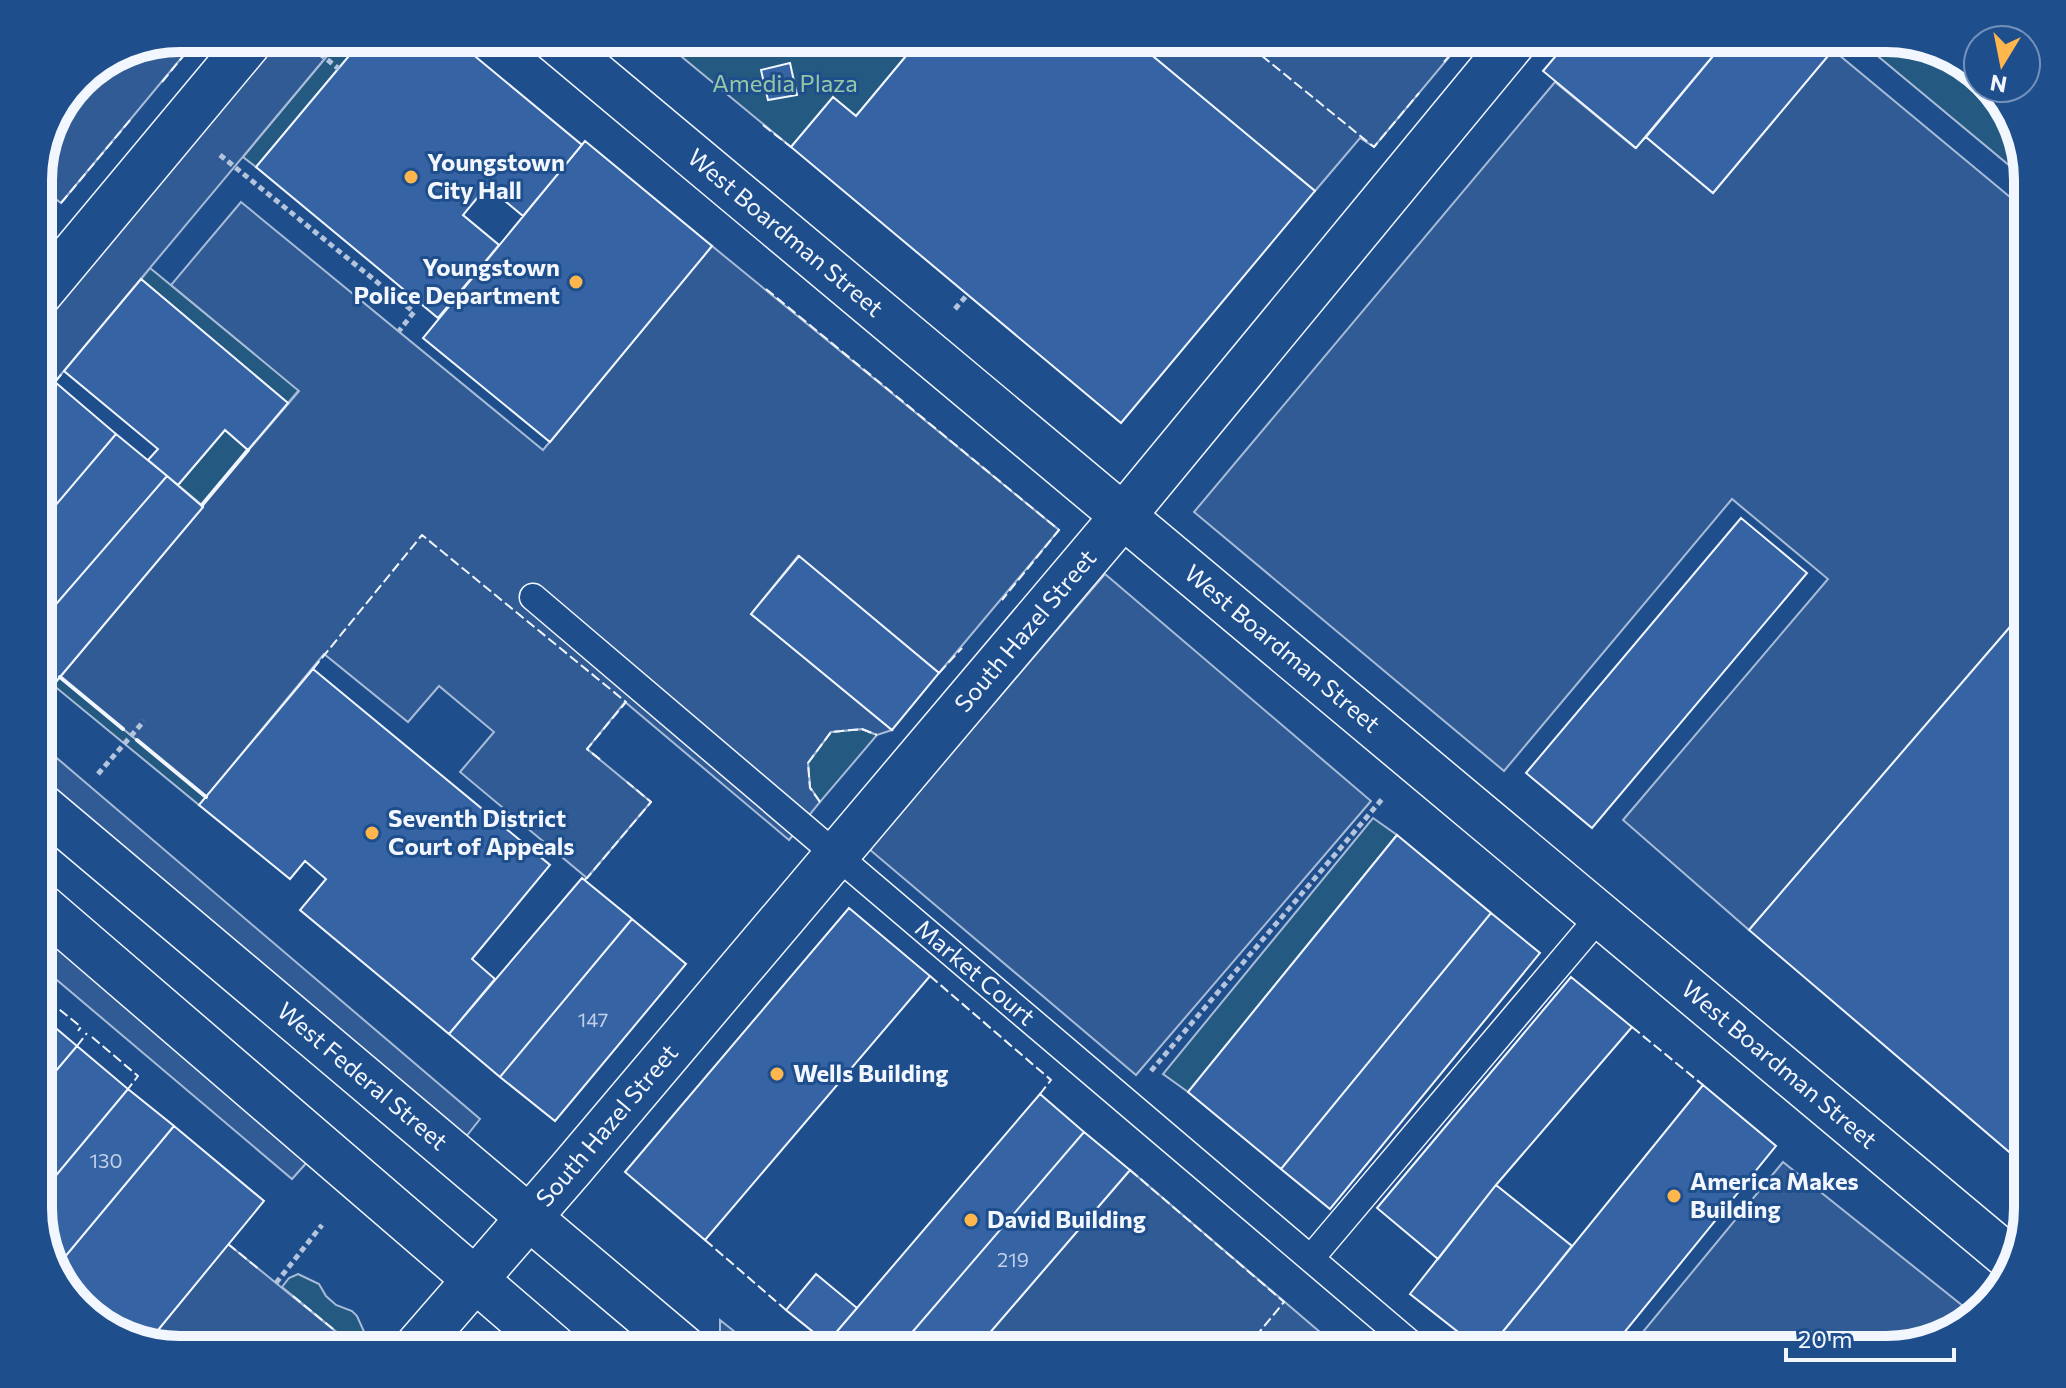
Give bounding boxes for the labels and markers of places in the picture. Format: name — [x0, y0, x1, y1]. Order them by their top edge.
place label: Youngstown City Hall — [427, 147, 565, 204]
marker: Youngstown City Hall — [402, 168, 420, 186]
place label: Youngstown Police Department — [354, 252, 560, 309]
marker: Youngstown Police Department — [567, 273, 585, 291]
place label: Seventh District Court of Appeals — [388, 803, 574, 860]
marker: Seventh District Court of Appeals — [363, 824, 381, 842]
place label: Wells Building — [793, 1058, 949, 1087]
marker: Wells Building — [768, 1065, 786, 1083]
place label: America Makes Building — [1690, 1166, 1859, 1223]
marker: America Makes Building — [1665, 1187, 1683, 1205]
place label: David Building — [987, 1204, 1146, 1233]
marker: David Building — [962, 1211, 980, 1229]

